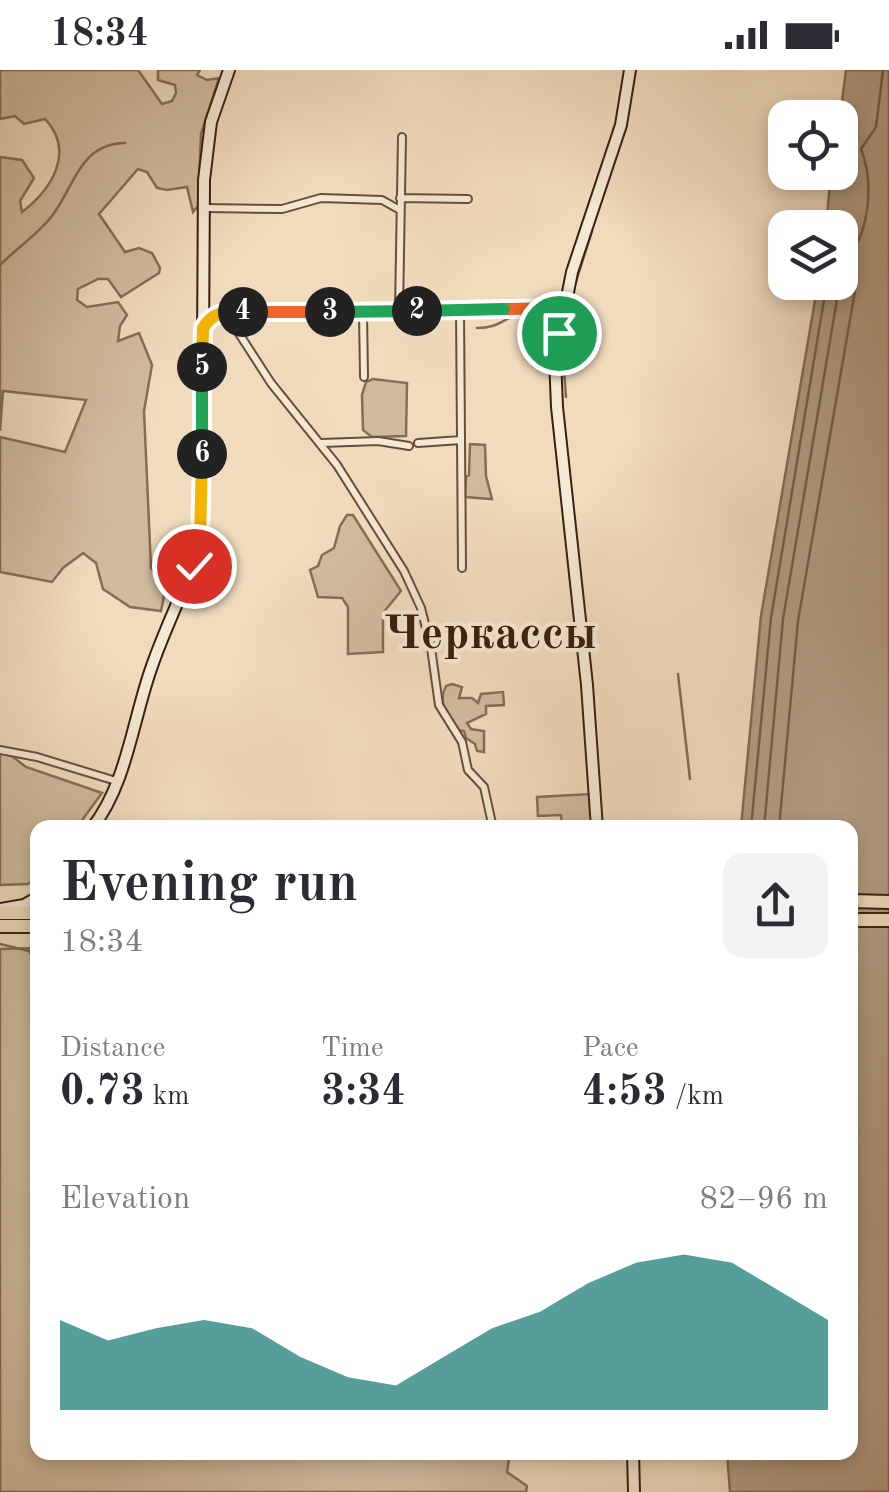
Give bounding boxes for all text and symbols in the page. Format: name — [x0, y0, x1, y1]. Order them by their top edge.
text: 18:34 — [50, 16, 149, 54]
map controls — [768, 100, 858, 300]
button: locate — [768, 100, 858, 190]
button: layers — [768, 210, 858, 300]
pin: 2 — [392, 286, 442, 336]
pin: 4 — [218, 287, 268, 337]
pin: 3 — [305, 287, 355, 337]
pin — [517, 291, 602, 376]
text: 2 — [409, 297, 425, 325]
text: 4 — [235, 298, 251, 326]
text: 3 — [322, 298, 338, 326]
icon: arrive — [532, 306, 587, 361]
pin: 5 — [177, 342, 227, 392]
text: 5 — [194, 353, 210, 381]
pin: 6 — [177, 429, 227, 479]
text: 6 — [194, 440, 210, 468]
pin — [152, 524, 237, 609]
icon: check — [167, 539, 222, 594]
district label: Черкассы — [383, 611, 597, 659]
button: share — [723, 853, 828, 958]
text: Evening run — [60, 858, 358, 913]
text: 18:34 — [60, 927, 143, 959]
text: Distance — [60, 1035, 165, 1063]
text: Time — [321, 1035, 384, 1063]
text: Pace — [582, 1035, 639, 1063]
text: 0.73 — [60, 1072, 145, 1114]
text: 3:34 — [321, 1072, 406, 1114]
text: 4:53 — [582, 1072, 667, 1114]
text: km — [145, 1083, 189, 1111]
text: /km — [667, 1083, 724, 1111]
text: Elevation — [60, 1184, 190, 1216]
text: 82–96 m — [700, 1184, 828, 1216]

